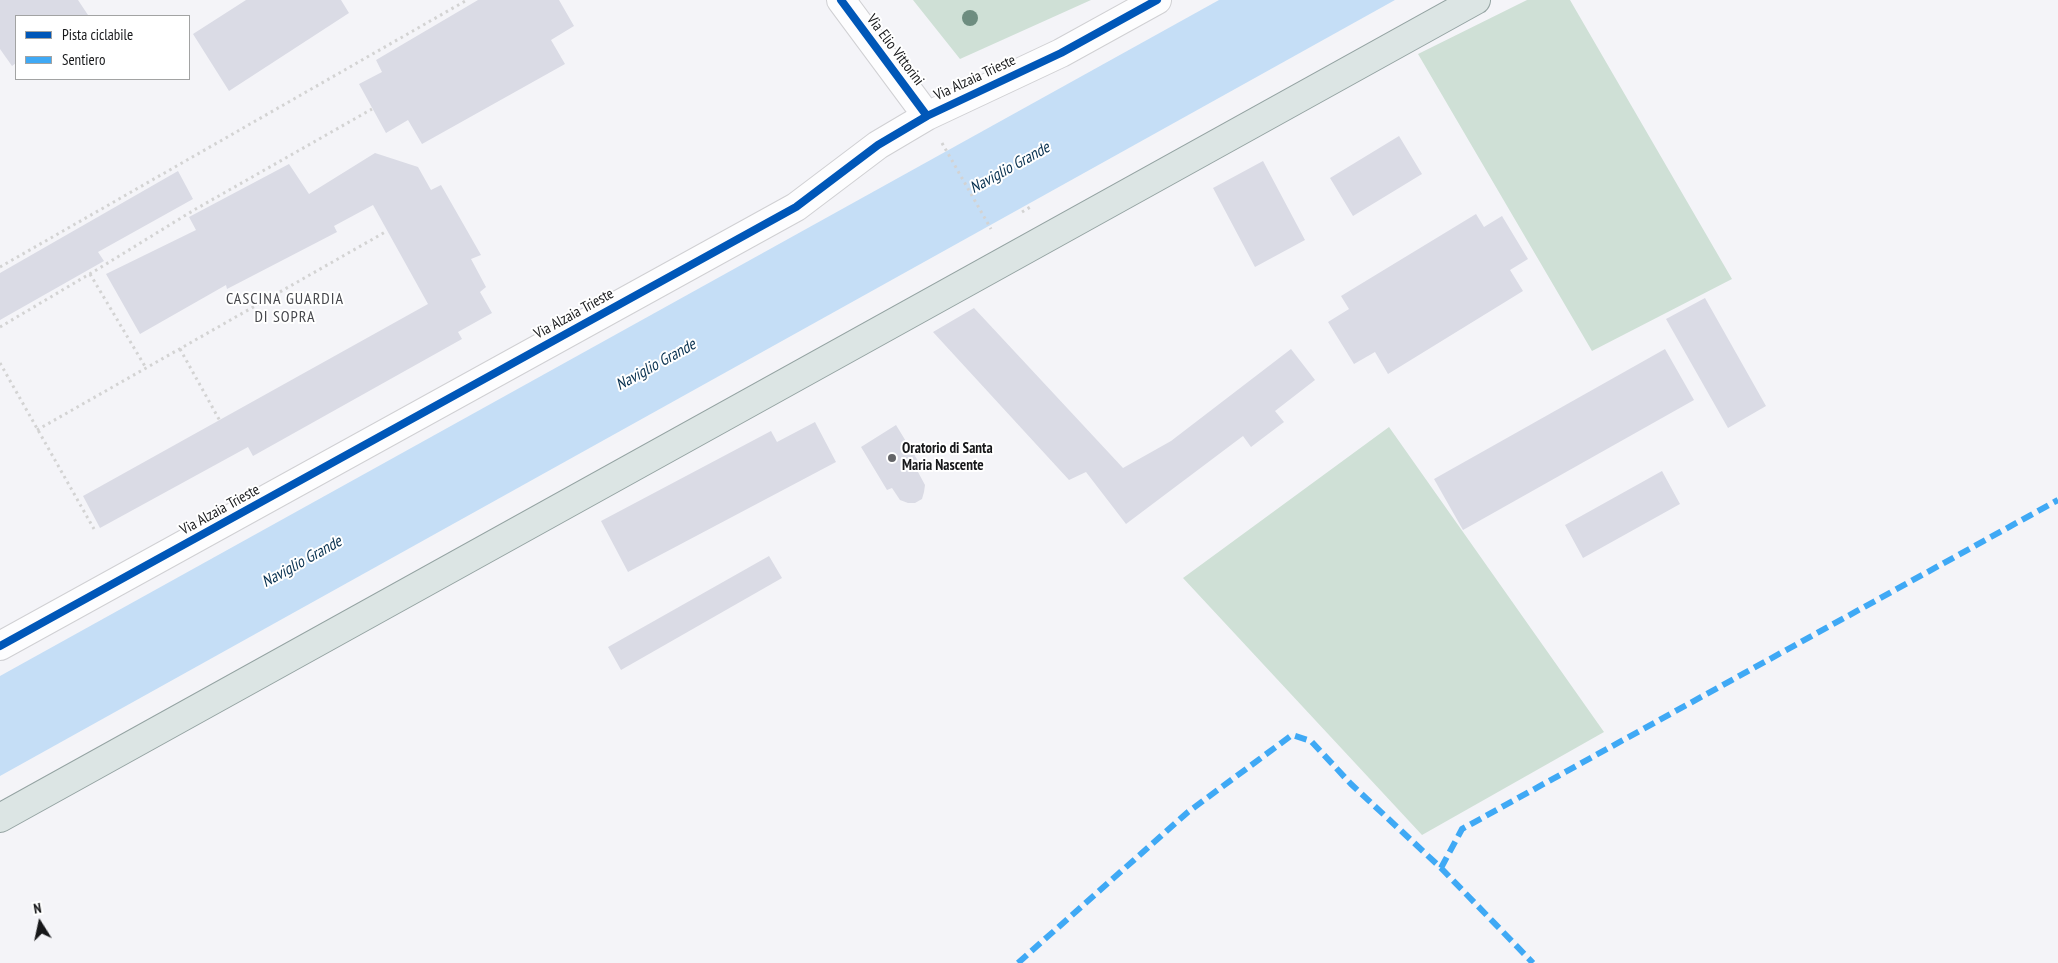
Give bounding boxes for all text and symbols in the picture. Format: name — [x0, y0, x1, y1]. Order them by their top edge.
street label: Via Elio Vittorini — [862, 11, 928, 89]
legend — [15, 15, 190, 80]
text: Pista ciclabile — [62, 25, 133, 44]
text: Sentiero — [62, 50, 105, 69]
street label: Via Alzaia Trieste — [931, 51, 1019, 105]
water label: Naviglio Grande — [967, 138, 1053, 198]
street label: Via Alzaia Trieste — [531, 285, 617, 343]
district label: CASCINA GUARDIA DI SOPRA — [224, 289, 346, 327]
water label: Naviglio Grande — [613, 335, 699, 395]
place label: Oratorio di Santa Maria Nascente — [902, 440, 993, 475]
marker: Oratorio di Santa Maria Nascente — [886, 452, 898, 464]
street label: Via Alzaia Trieste — [177, 481, 263, 539]
water label: Naviglio Grande — [259, 532, 345, 592]
north arrow — [15, 898, 65, 948]
text: N — [32, 899, 43, 918]

